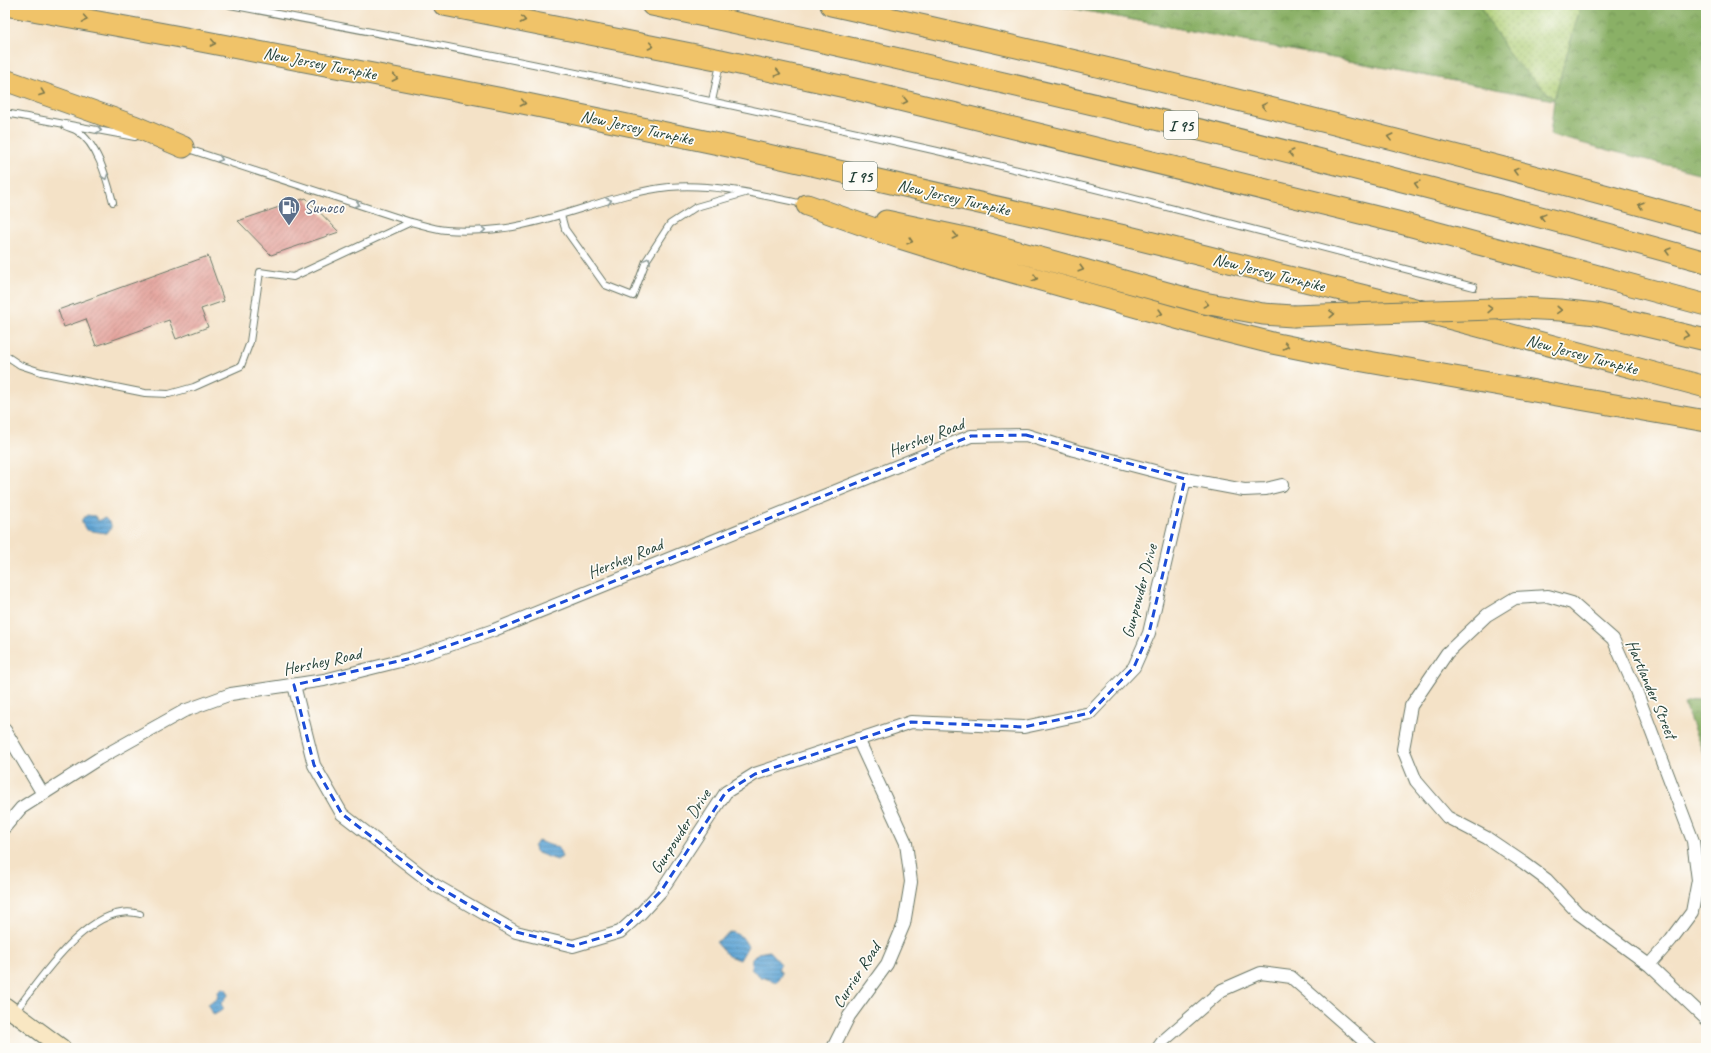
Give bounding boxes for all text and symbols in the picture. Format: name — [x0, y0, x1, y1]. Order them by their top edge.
one-way arrow — [82, 15, 88, 23]
one-way arrow — [520, 15, 526, 24]
one-way arrow — [209, 38, 216, 47]
one-way arrow — [647, 41, 654, 50]
street label: New Jersey Turnpike — [262, 42, 380, 85]
one-way arrow — [775, 68, 781, 76]
one-way arrow — [392, 73, 398, 82]
one-way arrow — [38, 89, 45, 97]
one-way arrow — [901, 97, 908, 105]
one-way arrow — [520, 98, 526, 106]
one-way arrow — [1261, 102, 1268, 111]
street label: New Jersey Turnpike — [579, 105, 697, 150]
road number: I 95 — [1164, 111, 1198, 139]
one-way arrow — [95, 125, 102, 133]
one-way arrow — [1387, 134, 1394, 142]
one-way arrow — [1288, 149, 1294, 157]
one-way arrow — [216, 154, 223, 163]
road number: I 95 — [843, 162, 877, 190]
one-way arrow — [1513, 167, 1520, 176]
one-way arrow — [100, 173, 109, 180]
street label: New Jersey Turnpike — [896, 174, 1013, 221]
one-way arrow — [1414, 181, 1420, 189]
fuel station icon: Sunoco — [276, 194, 302, 227]
place label: Sunoco — [304, 197, 345, 218]
one-way arrow — [605, 197, 612, 206]
one-way arrow — [353, 199, 360, 208]
one-way arrow — [1638, 201, 1645, 210]
one-way arrow — [1540, 214, 1546, 222]
one-way arrow — [480, 225, 486, 234]
one-way arrow — [952, 231, 958, 239]
one-way arrow — [906, 236, 913, 245]
one-way arrow — [1665, 247, 1672, 256]
street label: New Jersey Turnpike — [1211, 248, 1328, 297]
one-way arrow — [643, 257, 650, 264]
one-way arrow — [1077, 264, 1084, 273]
one-way arrow — [1031, 273, 1038, 282]
one-way arrow — [1203, 299, 1209, 307]
one-way arrow — [1487, 305, 1493, 313]
one-way arrow — [1556, 305, 1562, 314]
one-way arrow — [1156, 308, 1163, 317]
one-way arrow — [1329, 310, 1335, 319]
street label: New Jersey Turnpike — [1524, 330, 1641, 380]
one-way arrow — [1683, 331, 1690, 339]
one-way arrow — [1283, 341, 1289, 349]
street label: Hershey Road — [885, 412, 970, 461]
street label: Hershey Road — [585, 533, 669, 583]
street label: Gunpowder Drive — [1117, 540, 1162, 640]
street label: Hartlander Street — [1621, 637, 1683, 744]
street label: Hershey Road — [281, 642, 366, 680]
street label: Gunpowder Drive — [645, 784, 716, 877]
street label: Currier Road — [828, 937, 887, 1012]

